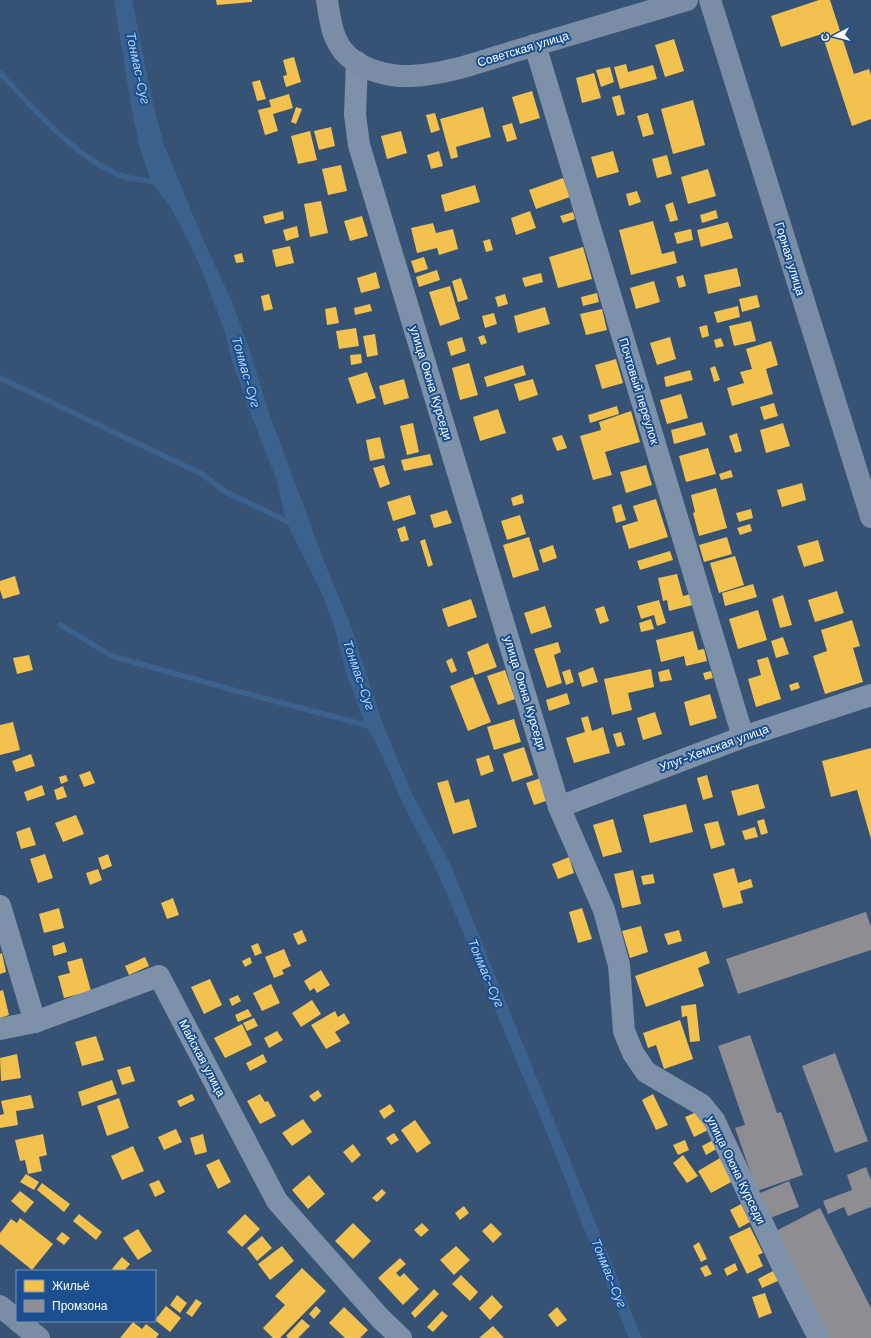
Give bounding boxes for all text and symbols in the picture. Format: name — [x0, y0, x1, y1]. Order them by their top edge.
north arrow — [815, 16, 855, 56]
street label: Советская улица — [476, 28, 571, 70]
water label: Тонмас-Суг — [123, 31, 153, 106]
text: С — [819, 32, 833, 42]
street label: Горная улица — [772, 221, 808, 298]
street label: улица Оюна Курседи — [407, 324, 455, 442]
water label: Тонмас-Суг — [229, 335, 263, 410]
street label: Почтовый переулок — [616, 336, 662, 446]
street label: улица Оюна Курседи — [501, 634, 549, 752]
water label: Тонмас-Суг — [340, 638, 378, 713]
street label: Улуг-Хемская улица — [658, 722, 771, 774]
water label: Тонмас-Суг — [465, 936, 507, 1010]
street label: Майская улица — [176, 1017, 228, 1099]
street label: улица Оюна Курседи — [704, 1114, 768, 1226]
water label: Тонмас-Суг — [588, 1236, 630, 1310]
legend — [16, 1270, 156, 1322]
text: Жильё — [52, 1279, 90, 1293]
text: Промзона — [52, 1299, 108, 1313]

